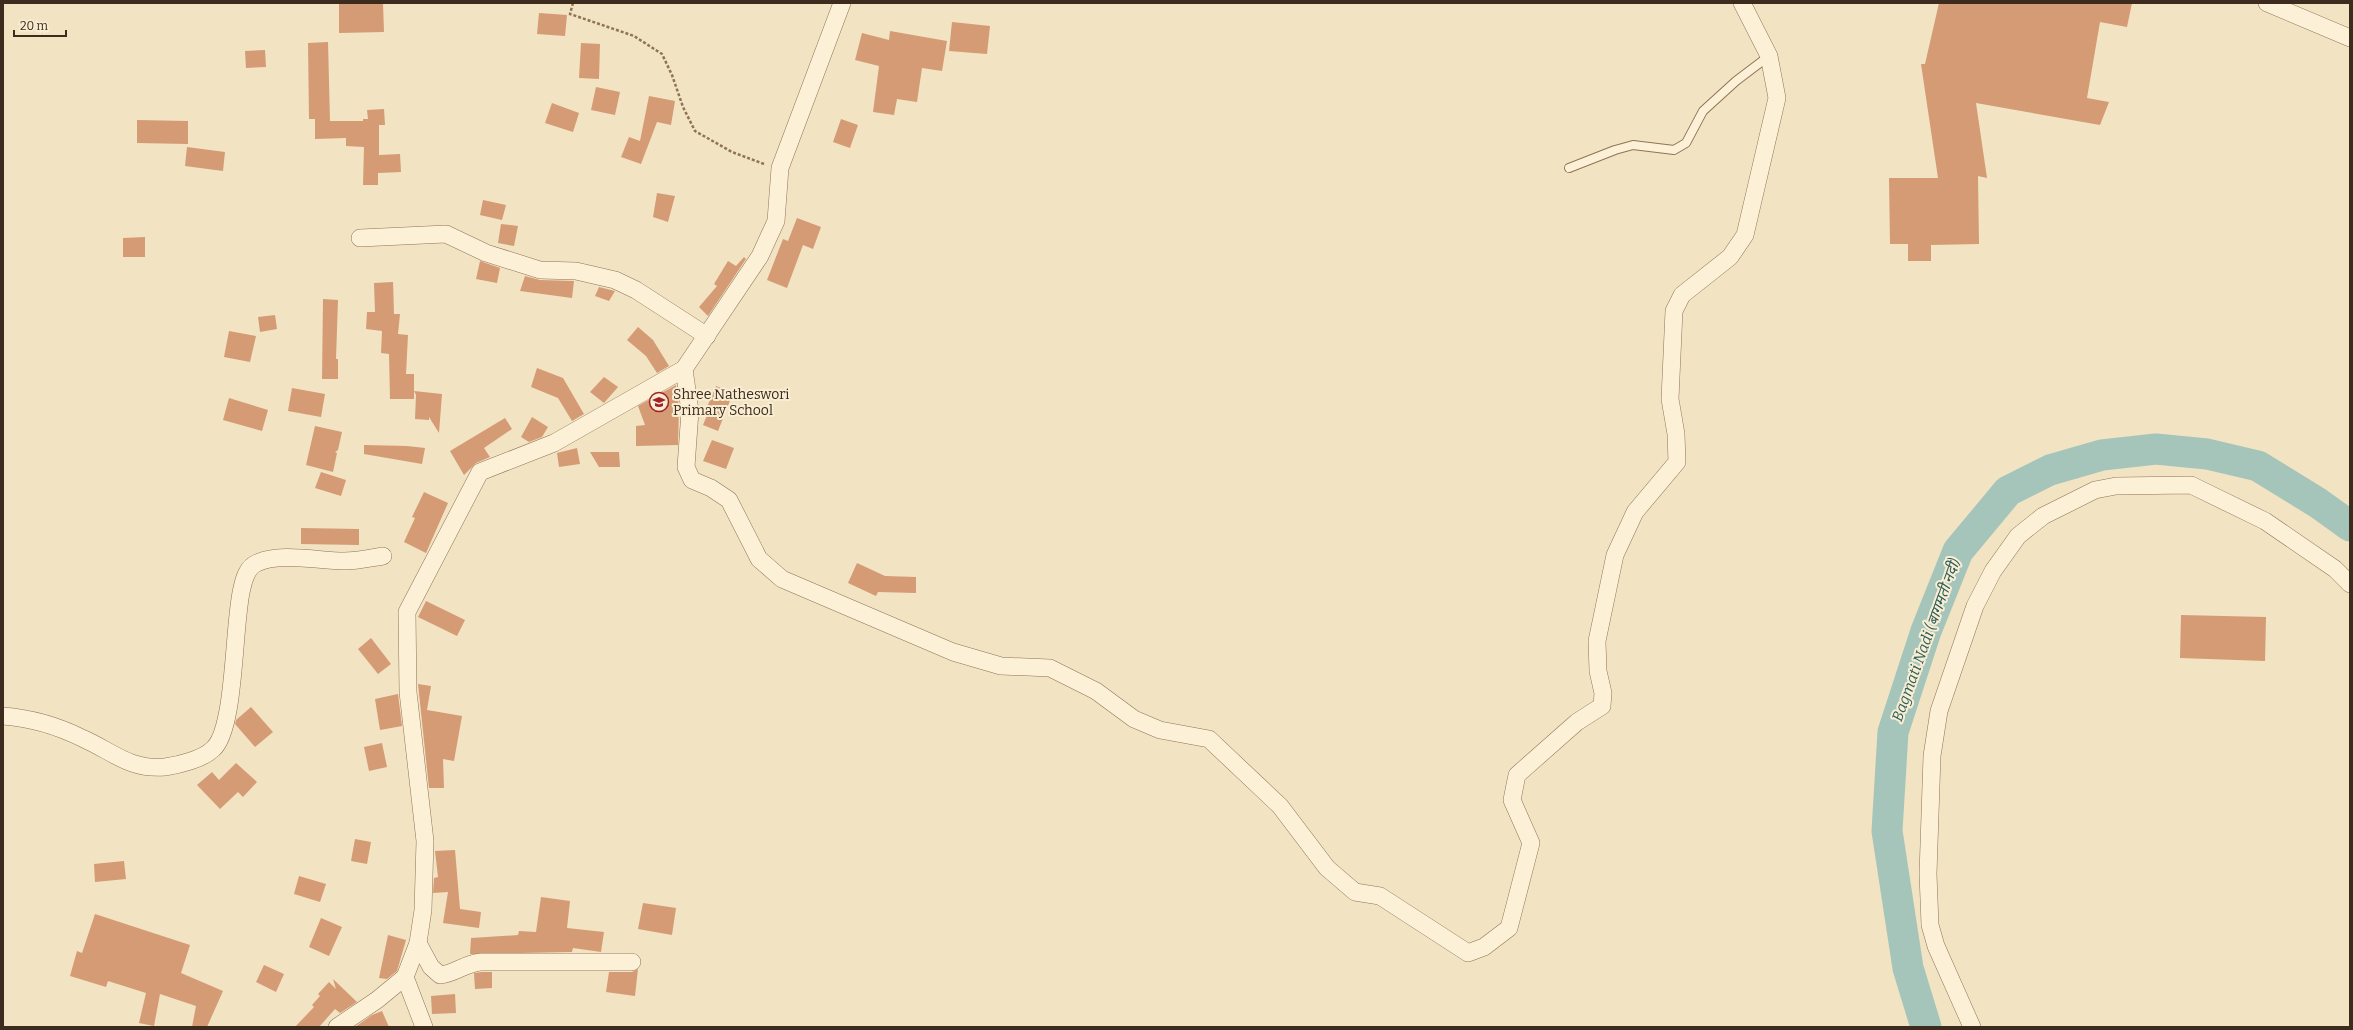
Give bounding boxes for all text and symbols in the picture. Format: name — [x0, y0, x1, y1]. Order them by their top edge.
scale bar — [14, 12, 66, 38]
text: 20 m — [20, 19, 49, 33]
place label: Shree Natheswori Primary School — [673, 386, 790, 419]
school or university icon: Shree Natheswori Primary School — [648, 391, 670, 413]
water label: Bagmati Nadi (बागमती नदी) — [1888, 556, 1964, 724]

